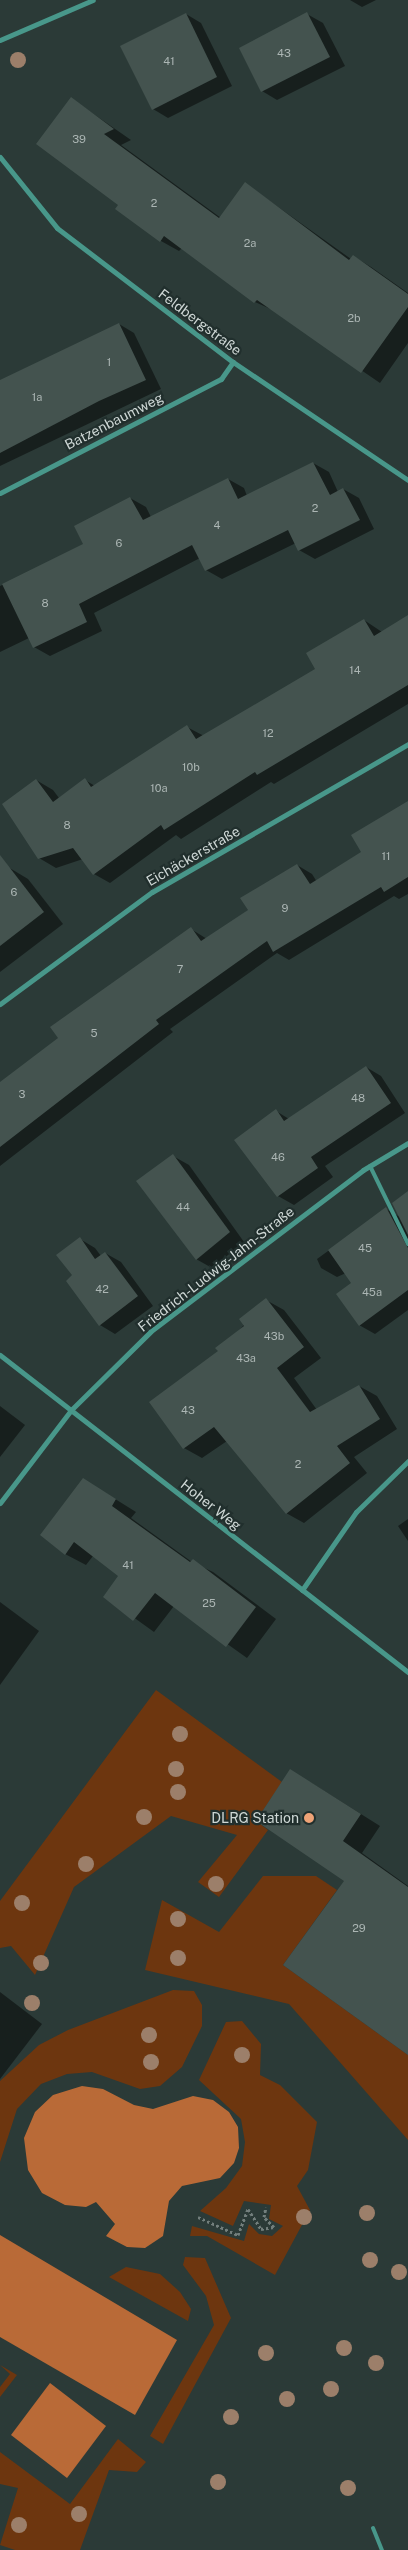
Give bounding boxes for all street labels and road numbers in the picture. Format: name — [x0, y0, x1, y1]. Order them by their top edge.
street label: Feldbergstraße — [155, 285, 245, 359]
street label: Batzenbaumweg — [62, 389, 166, 453]
street label: Eichäckerstraße — [143, 822, 243, 890]
street label: Friedrich-Ludwig-Jahn-Straße — [135, 1203, 297, 1335]
street label: Hoher Weg — [177, 1476, 245, 1534]

